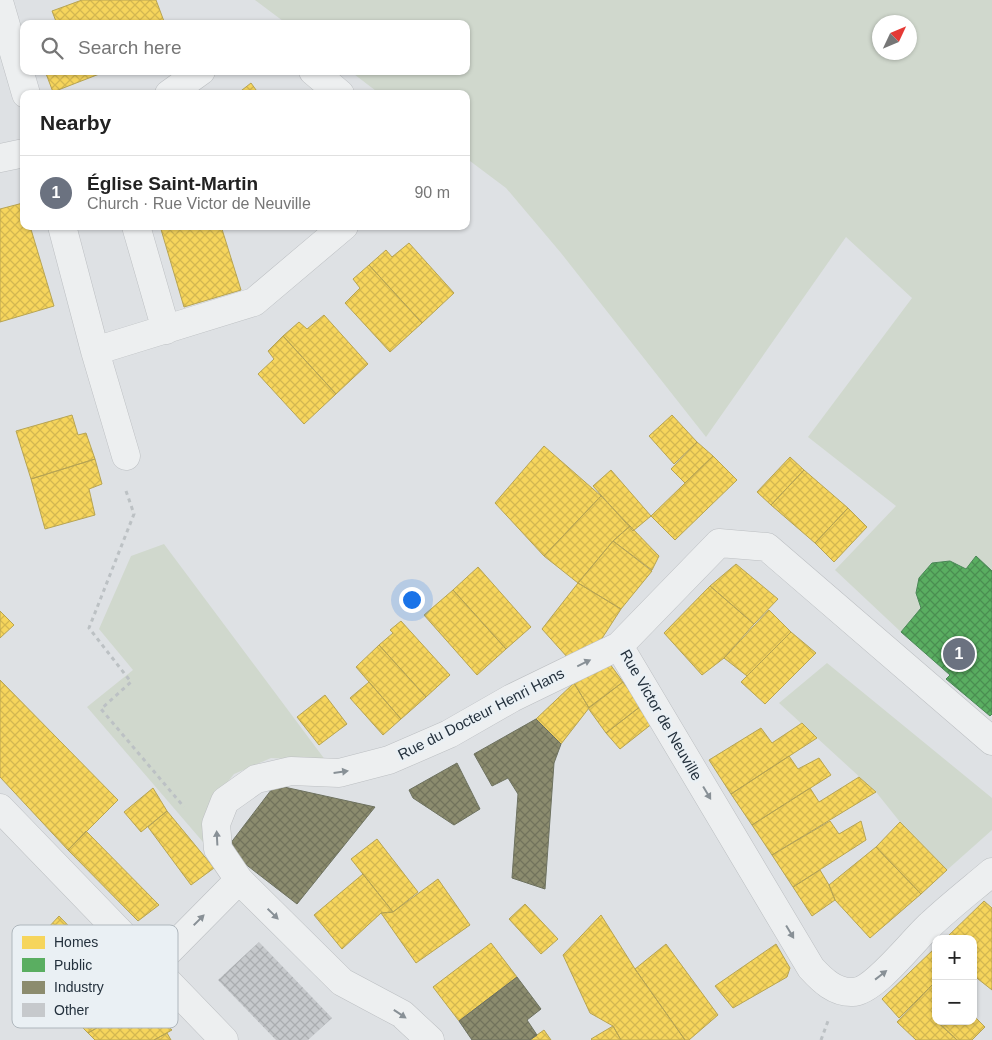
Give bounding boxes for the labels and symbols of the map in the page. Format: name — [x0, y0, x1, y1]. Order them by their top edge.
north arrow — [872, 15, 917, 60]
your location — [399, 587, 425, 613]
pin: 1 — [943, 635, 975, 673]
street label: Rue Victor de Neuville — [617, 646, 706, 783]
one-way arrow — [577, 659, 591, 667]
street label: Rue du Docteur Henri Hans — [395, 664, 567, 763]
one-way arrow — [333, 768, 349, 776]
one-way arrow — [702, 786, 711, 800]
one-way arrow — [212, 829, 220, 845]
one-way arrow — [267, 908, 279, 920]
one-way arrow — [193, 914, 205, 926]
legend — [12, 925, 178, 1028]
one-way arrow — [786, 926, 795, 939]
text: Homes — [54, 934, 98, 950]
text: Public — [54, 957, 92, 973]
one-way arrow — [874, 970, 887, 981]
text: Industry — [54, 979, 104, 995]
text: Other — [54, 1002, 89, 1018]
one-way arrow — [393, 1009, 407, 1019]

